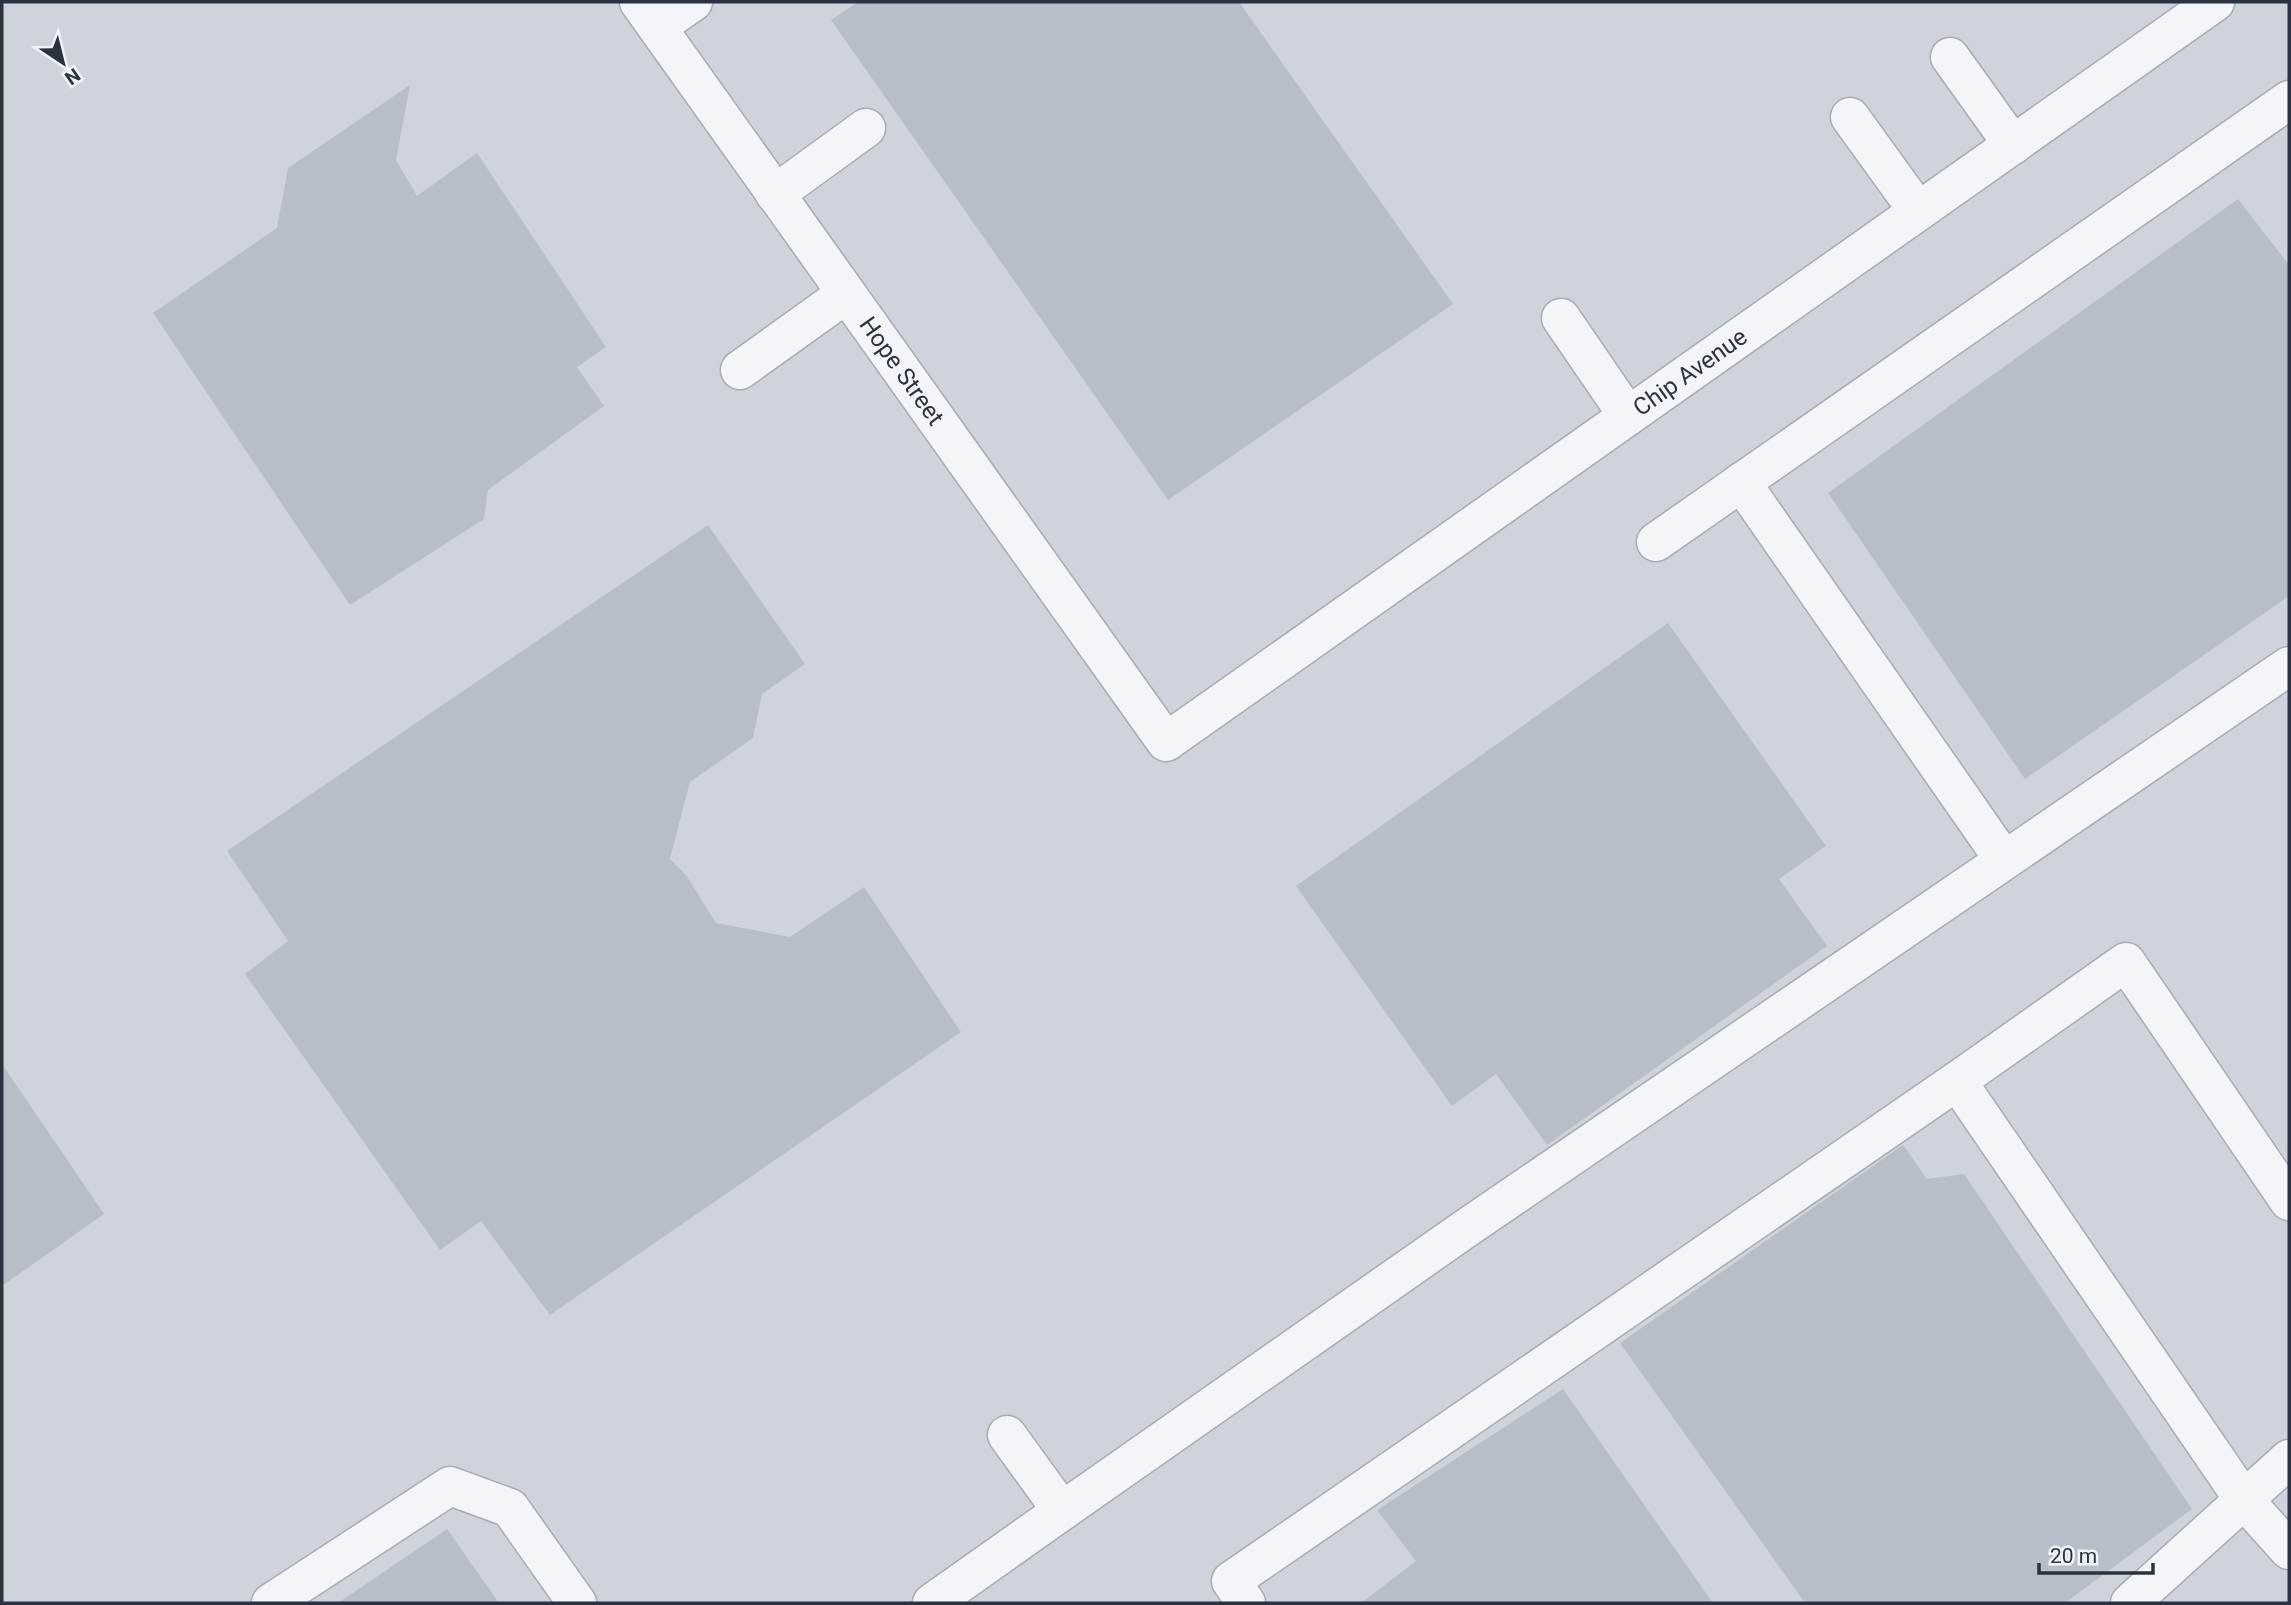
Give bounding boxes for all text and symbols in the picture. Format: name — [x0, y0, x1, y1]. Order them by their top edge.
north arrow — [28, 28, 98, 98]
text: N — [60, 63, 85, 90]
street label: Hope Street — [854, 311, 950, 431]
street label: Chip Avenue — [1628, 323, 1752, 422]
scale bar — [2039, 1532, 2153, 1576]
text: 20 m — [2050, 1544, 2097, 1568]

